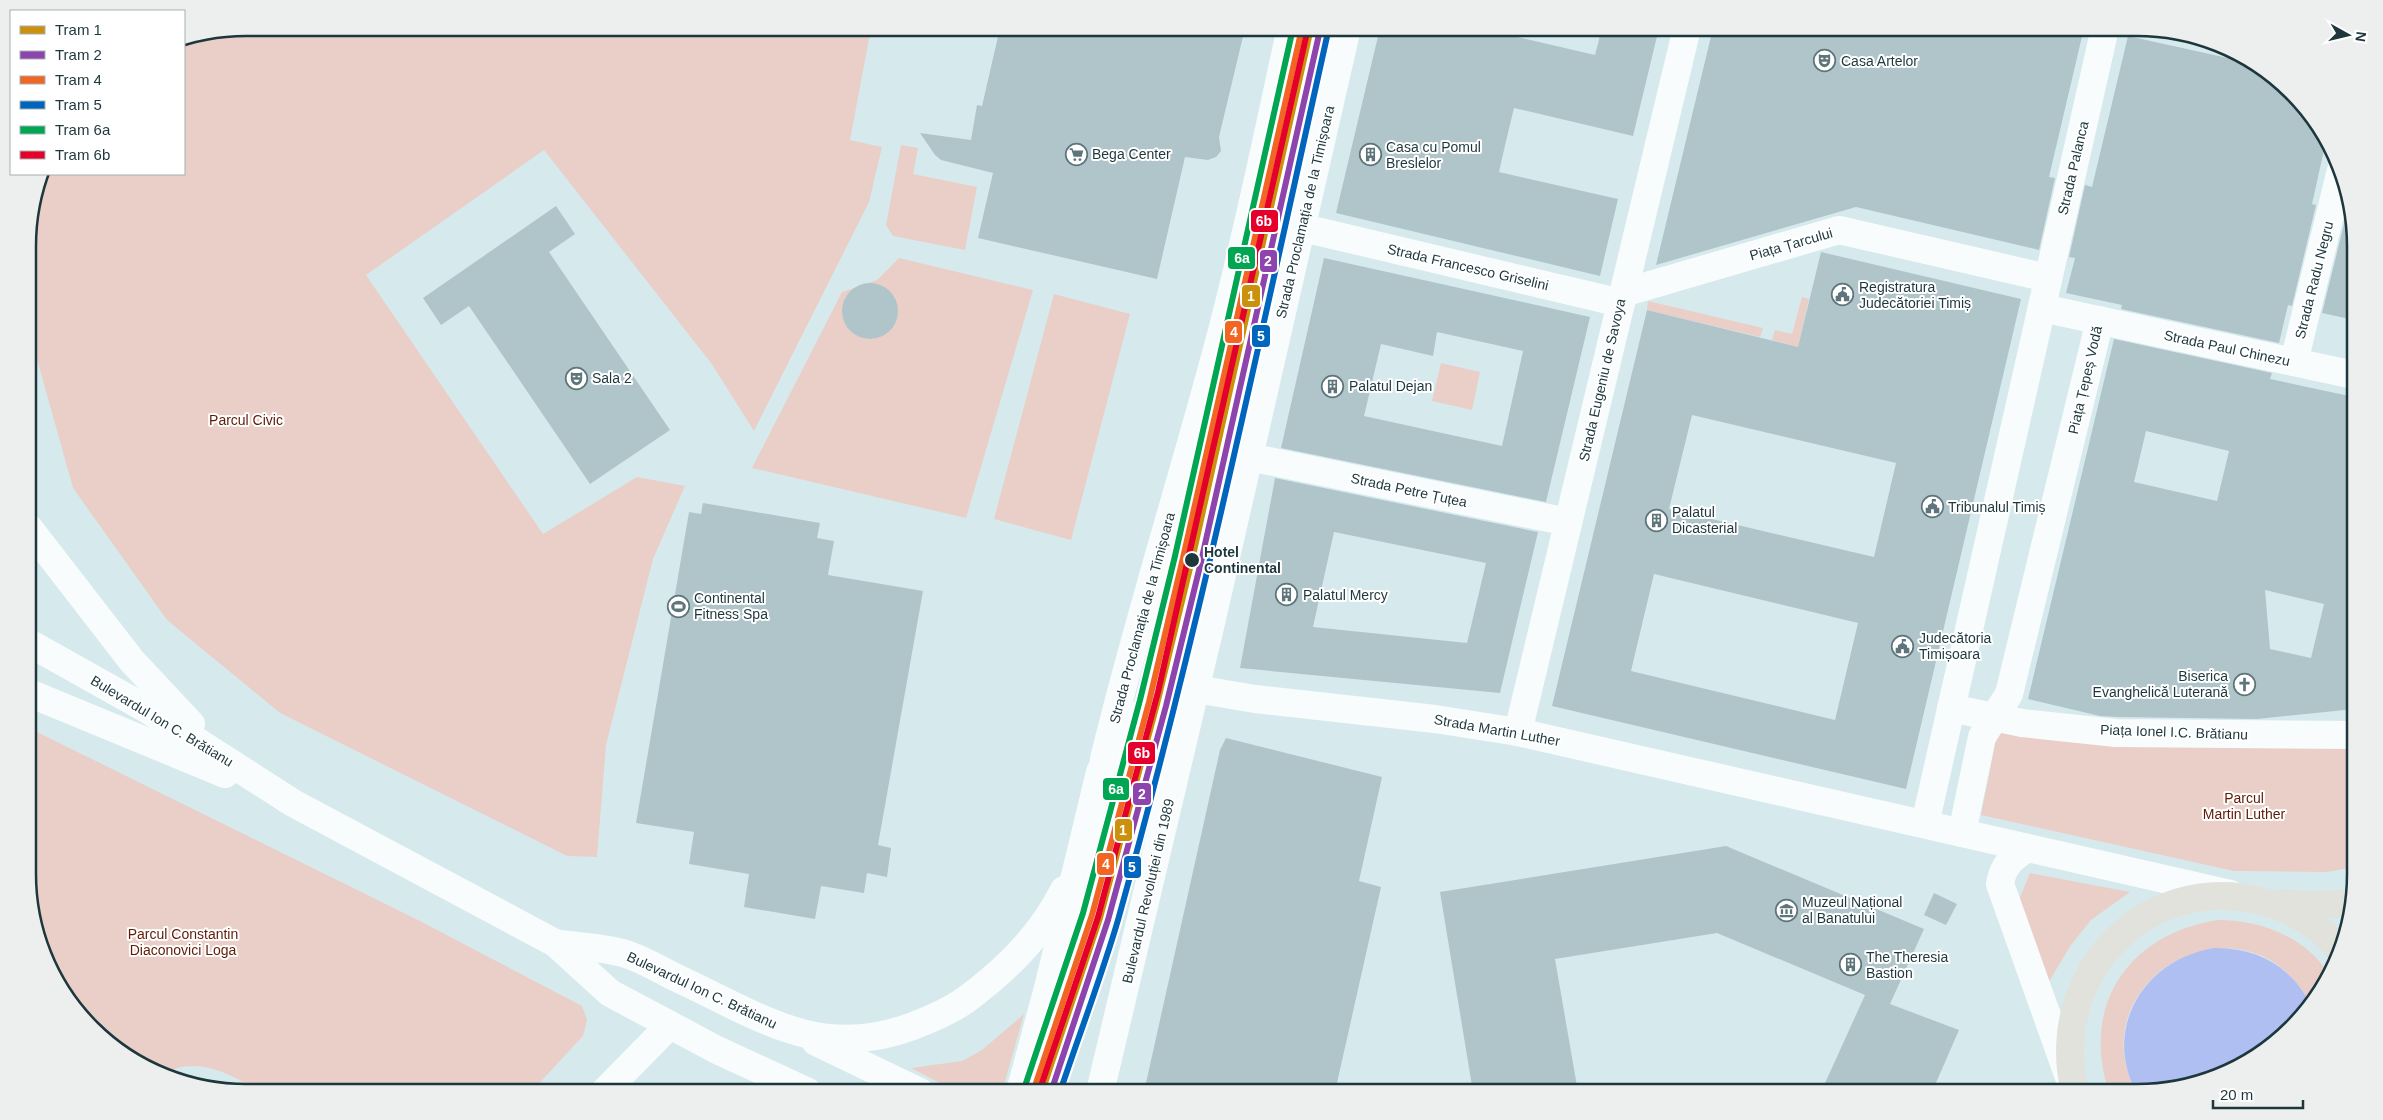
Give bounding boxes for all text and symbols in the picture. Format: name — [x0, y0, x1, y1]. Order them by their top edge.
legend — [10, 10, 185, 175]
north arrow — [2323, 10, 2373, 60]
text: Tram 1 — [55, 21, 102, 38]
text: N — [2352, 31, 2370, 43]
text: Tram 2 — [55, 46, 102, 63]
theatre icon: Casa Artelor — [1813, 49, 1837, 73]
place label: Casa Artelor — [1841, 53, 1918, 69]
text: Tram 4 — [55, 71, 102, 88]
text: Tram 5 — [55, 96, 102, 113]
street label: Strada Proclamația de la Timișoara — [1273, 104, 1337, 320]
street label: Strada Palanca — [2054, 119, 2092, 216]
text: Tram 6a — [55, 121, 111, 138]
place label: Casa cu Pomul Breslelor — [1386, 139, 1481, 171]
supermarket icon: Bega Center — [1064, 142, 1088, 166]
building icon: Casa cu Pomul Breslelor — [1358, 143, 1382, 167]
text: Tram 6b — [55, 146, 110, 163]
place label: Bega Center — [1092, 146, 1171, 162]
line badge: 6b — [1250, 209, 1279, 233]
text: 6b — [1256, 213, 1272, 229]
street label: Strada Radu Negru — [2292, 220, 2336, 340]
street label: Piața Țarcului — [1748, 225, 1834, 263]
street label: Strada Francesco Griselini — [1386, 241, 1550, 293]
line badge: 6a — [1227, 246, 1256, 270]
line badge: 2 — [1259, 249, 1278, 273]
text: 6a — [1234, 250, 1250, 266]
text: 2 — [1264, 253, 1272, 269]
place label: Registratura Judecătoriei Timiș — [1859, 279, 1971, 311]
public building icon: Registratura Judecătoriei Timiș — [1831, 283, 1855, 307]
line badge: 1 — [1241, 284, 1261, 308]
text: 1 — [1247, 288, 1255, 304]
street label: Strada Eugeniu de Savoya — [1575, 297, 1629, 463]
line badge: 4 — [1224, 320, 1243, 344]
text: 4 — [1230, 324, 1238, 340]
line badge: 5 — [1251, 324, 1271, 348]
street label: Piața Țepeș Vodă — [2065, 324, 2105, 436]
street label: Strada Paul Chinezu — [2163, 327, 2291, 369]
text: 5 — [1257, 328, 1265, 344]
theatre icon: Sala 2 — [564, 366, 588, 390]
place label: Sala 2 — [592, 370, 632, 386]
building icon: Palatul Dejan — [1321, 374, 1345, 398]
place label: Palatul Dejan — [1349, 378, 1432, 394]
park label: Parcul Civic — [209, 412, 283, 428]
street label: Strada Petre Țuțea — [1349, 470, 1469, 510]
public building icon: Tribunalul Timiș — [1920, 495, 1944, 519]
place label: Tribunalul Timiș — [1948, 499, 2046, 515]
place label: Palatul Dicasterial — [1672, 504, 1737, 536]
building icon: Palatul Dicasterial — [1644, 508, 1668, 532]
street label: Strada Proclamația de la Timișoara — [1106, 510, 1178, 725]
place label: Hotel Continental — [1204, 544, 1281, 576]
marker: Hotel Continental — [1183, 551, 1201, 569]
building icon: Palatul Mercy — [1275, 583, 1299, 607]
place label: Palatul Mercy — [1303, 587, 1388, 603]
place label: Continental Fitness Spa — [694, 590, 768, 622]
sports icon: Continental Fitness Spa — [666, 594, 690, 618]
place label: Judecătoria Timișoara — [1919, 630, 1992, 662]
public building icon: Judecătoria Timișoara — [1891, 634, 1915, 658]
place label: Biserica Evanghelică Luterană — [2093, 668, 2228, 700]
street label: Bulevardul Ion C. Brătianu — [88, 672, 236, 770]
church icon: Biserica Evanghelică Luterană — [2232, 672, 2256, 696]
street label: Strada Martin Luther — [1433, 711, 1562, 749]
street label: Piața Ionel I.C. Brătianu — [2100, 721, 2248, 743]
line badge: 6b — [1127, 741, 1156, 765]
text: 6b — [1134, 745, 1150, 761]
line badge: 6a — [1102, 777, 1130, 801]
text: 6a — [1108, 781, 1124, 797]
line badge: 2 — [1132, 782, 1152, 806]
text: 2 — [1138, 786, 1146, 802]
park label: Parcul Martin Luther — [2203, 790, 2286, 822]
street label: Bulevardul Revoluției din 1989 — [1119, 797, 1177, 985]
line badge: 1 — [1114, 818, 1133, 842]
line badge: 4 — [1096, 852, 1115, 876]
line badge: 5 — [1123, 855, 1142, 879]
text: 4 — [1102, 856, 1110, 872]
text: 5 — [1128, 859, 1136, 875]
place label: Muzeul Național al Banatului — [1802, 894, 1902, 926]
museum icon: Muzeul Național al Banatului — [1774, 898, 1798, 922]
park label: Parcul Constantin Diaconovici Loga — [128, 926, 238, 958]
street label: Bulevardul Ion C. Brătianu — [625, 948, 779, 1032]
place label: The Theresia Bastion — [1866, 949, 1948, 981]
building icon: The Theresia Bastion — [1838, 953, 1862, 977]
scale bar — [2213, 1078, 2303, 1110]
text: 20 m — [2220, 1086, 2253, 1103]

